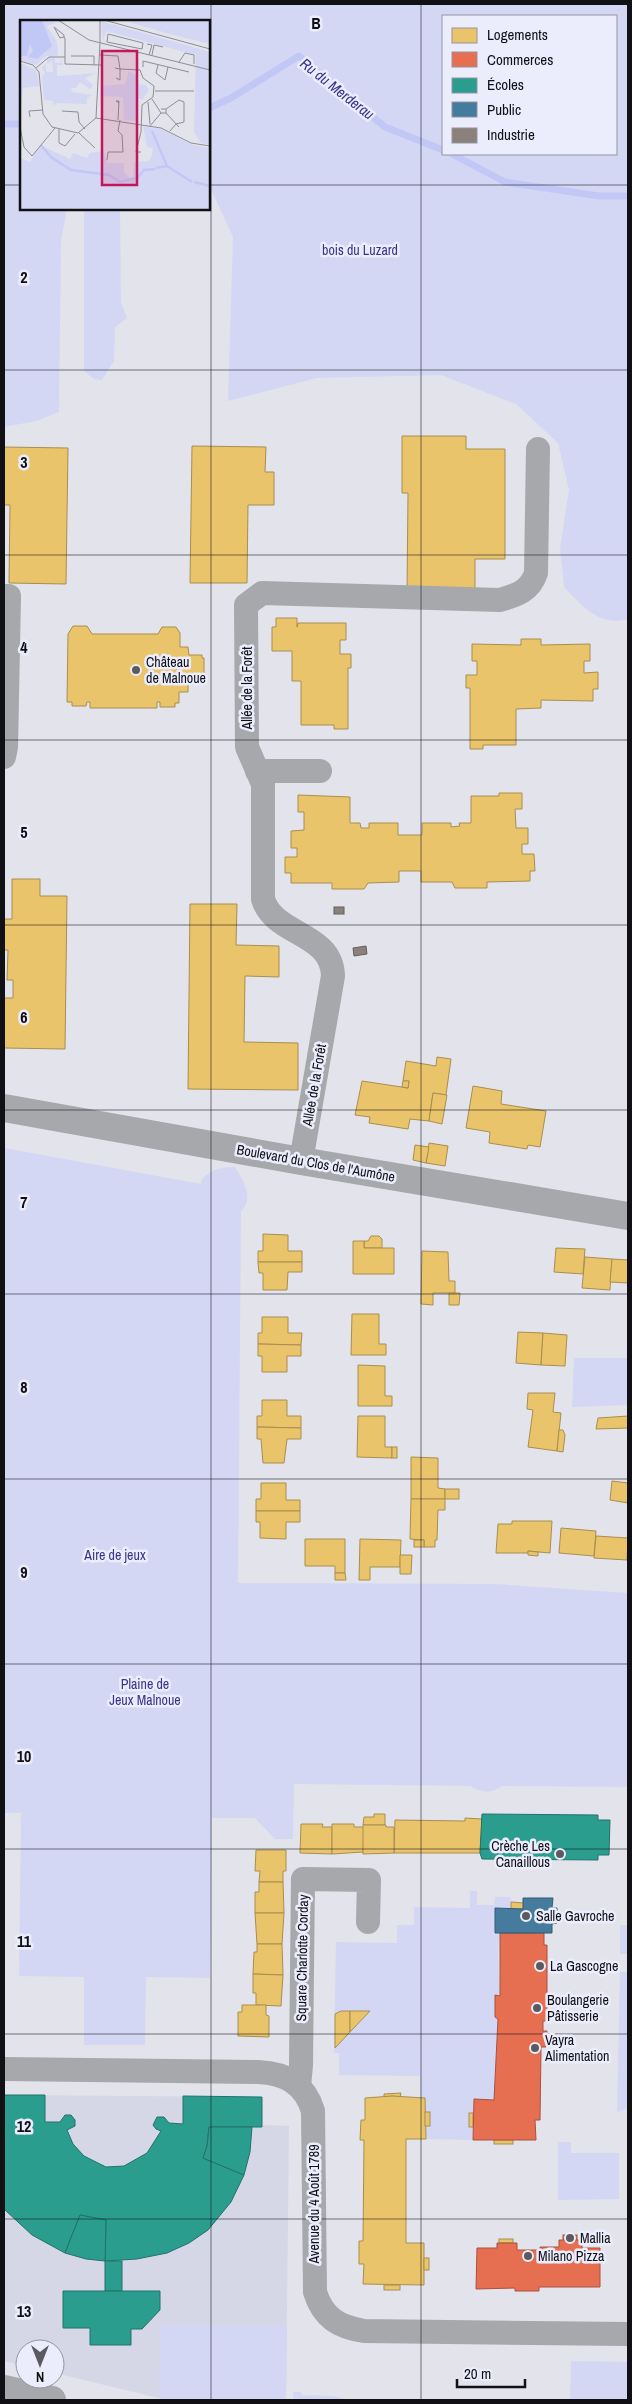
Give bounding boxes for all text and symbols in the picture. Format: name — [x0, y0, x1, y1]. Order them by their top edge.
text: B — [311, 12, 321, 34]
legend — [442, 15, 617, 155]
inset map — [20, 20, 210, 210]
text: Logements — [487, 24, 548, 45]
text: Commerces — [487, 49, 553, 70]
water label: Ru du Merderau — [296, 53, 379, 124]
text: Écoles — [487, 74, 524, 95]
text: Public — [487, 99, 521, 120]
text: Industrie — [487, 124, 535, 145]
park label: bois du Luzard — [322, 241, 398, 259]
text: 2 — [20, 266, 28, 288]
text: 3 — [20, 451, 28, 473]
text: 4 — [20, 636, 28, 658]
street label: Allée de la Forêt — [238, 646, 256, 731]
place label: Château de Malnoue — [146, 653, 206, 687]
marker: Château de Malnoue — [130, 664, 142, 676]
text: 5 — [20, 821, 28, 843]
text: 6 — [20, 1006, 28, 1028]
street label: Allée de la Forêt — [298, 1043, 330, 1128]
street label: Boulevard du Clos de l'Aumône — [235, 1140, 397, 1186]
text: 7 — [20, 1191, 28, 1213]
text: 8 — [20, 1376, 28, 1398]
park label: Aire de jeux — [83, 1546, 146, 1564]
text: 9 — [20, 1561, 28, 1583]
park label: Plaine de Jeux Malnoue — [109, 1675, 181, 1709]
text: 10 — [17, 1745, 31, 1767]
place label: Crèche Les Canaillous — [491, 1837, 550, 1871]
marker: Crèche Les Canaillous — [554, 1848, 566, 1860]
street label: Square Charlotte Corday — [292, 1894, 312, 2022]
place label: Salle Gavroche — [536, 1907, 614, 1925]
marker: Salle Gavroche — [520, 1910, 532, 1922]
text: 11 — [17, 1930, 32, 1952]
place label: La Gascogne — [550, 1957, 618, 1975]
marker: La Gascogne — [534, 1960, 546, 1972]
place label: Boulangerie Pâtisserie — [547, 1991, 609, 2025]
marker: Boulangerie Pâtisserie — [531, 2002, 543, 2014]
place label: Vayra Alimentation — [544, 2031, 609, 2065]
marker: Vayra Alimentation — [529, 2042, 541, 2054]
text: 12 — [17, 2115, 31, 2137]
street label: Avenue du 4 Août 1789 — [305, 2144, 323, 2265]
place label: Mallia — [580, 2229, 611, 2247]
marker: Mallia — [564, 2232, 576, 2244]
place label: Milano Pizza — [538, 2247, 605, 2265]
marker: Milano Pizza — [522, 2250, 534, 2262]
text: 13 — [17, 2300, 31, 2322]
north arrow — [15, 2339, 65, 2389]
scale bar — [457, 2356, 524, 2388]
text: 20 m — [464, 2363, 491, 2384]
text: N — [36, 2368, 44, 2386]

